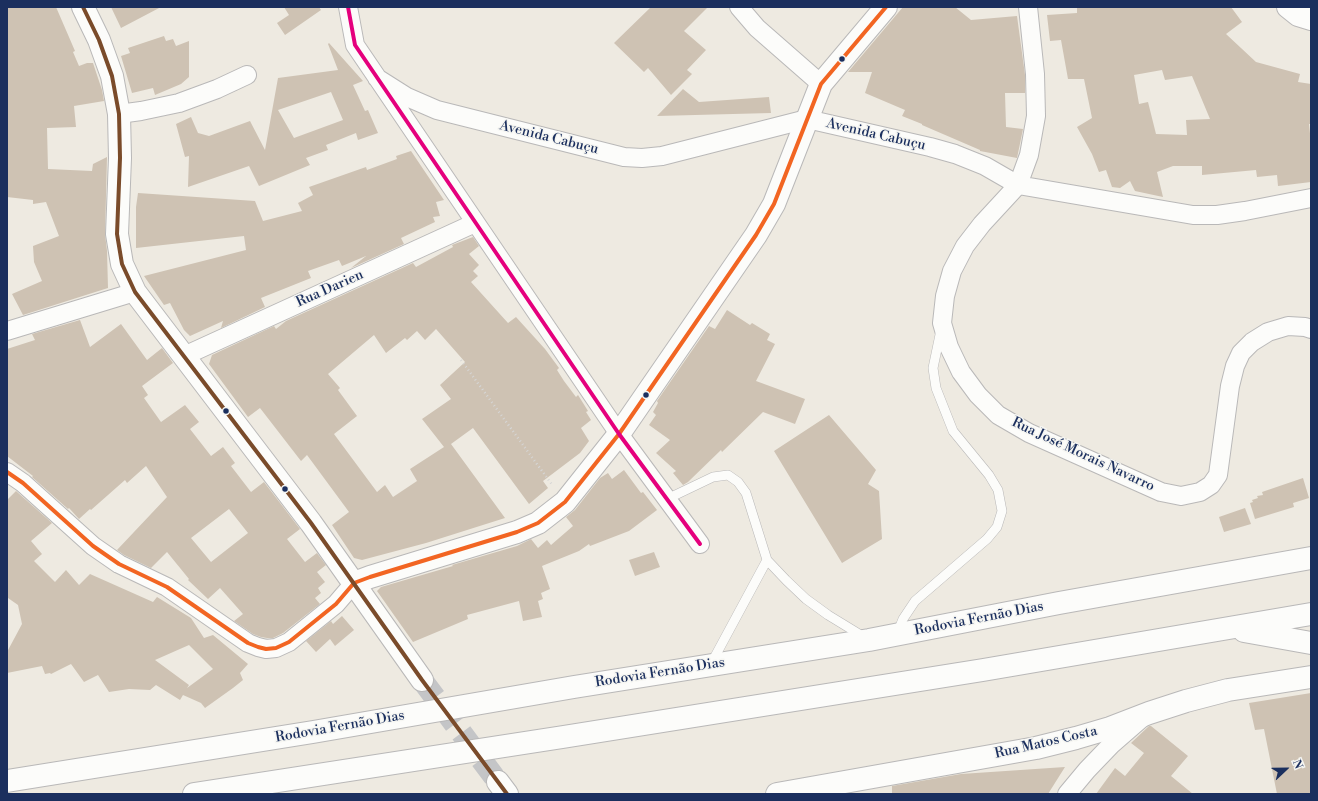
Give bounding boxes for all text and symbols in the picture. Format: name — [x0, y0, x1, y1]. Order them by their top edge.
unlabelled marker — [837, 54, 847, 64]
street label: Avenida Cabuçu — [825, 115, 927, 155]
street label: Avenida Cabuçu — [498, 118, 600, 158]
street label: Rua Darien — [294, 267, 366, 311]
unlabelled marker — [641, 390, 651, 400]
unlabelled marker — [221, 406, 231, 416]
street label: Rua José Morais Navarro — [1009, 414, 1157, 496]
unlabelled marker — [280, 484, 290, 494]
street label: Rodovia Fernão Dias — [913, 598, 1045, 640]
street label: Rodovia Fernão Dias — [594, 654, 726, 692]
street label: Rodovia Fernão Dias — [274, 707, 406, 747]
street label: Rua Matos Costa — [993, 723, 1099, 763]
north arrow — [1266, 749, 1306, 789]
text: N — [1289, 758, 1305, 771]

